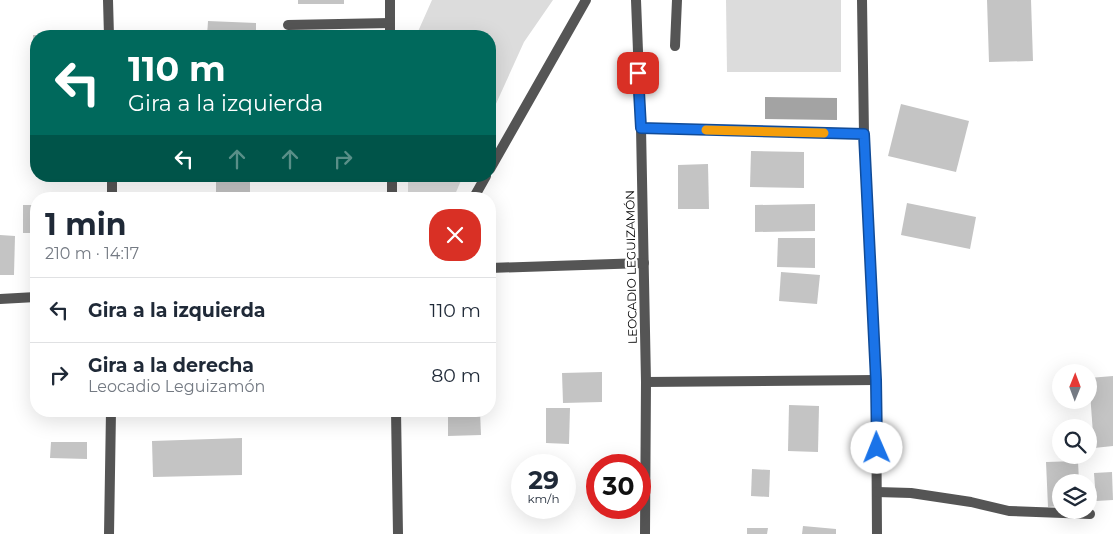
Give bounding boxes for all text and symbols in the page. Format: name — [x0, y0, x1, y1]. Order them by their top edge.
text: 110 m — [128, 47, 226, 90]
icon: left — [45, 50, 110, 115]
pin — [617, 52, 659, 94]
icon: arrive — [624, 59, 652, 87]
text: Gira a la izquierda — [128, 90, 323, 117]
icon: left — [170, 145, 198, 173]
icon: ahead — [223, 145, 251, 173]
icon: ahead — [276, 145, 304, 173]
icon: right — [329, 145, 357, 173]
street label: LEOCADIO LEGUIZAMÓN — [622, 190, 640, 344]
text: 1 min — [45, 206, 126, 243]
button: close — [429, 209, 481, 261]
text: 210 m · 14:17 — [45, 244, 139, 263]
icon: left — [45, 296, 73, 324]
text: Gira a la izquierda — [88, 299, 266, 322]
text: 110 m — [430, 299, 481, 322]
text: Gira a la derecha — [88, 354, 254, 377]
icon: right — [45, 361, 73, 389]
text: 80 m — [431, 364, 481, 387]
north arrow — [1052, 364, 1098, 409]
map controls — [1052, 364, 1097, 519]
text: Leocadio Leguizamón — [88, 377, 265, 396]
button: search — [1052, 419, 1097, 464]
position arrow — [850, 421, 902, 473]
speed limit sign: 30 — [586, 454, 651, 519]
text: 29 — [528, 465, 559, 495]
button: layers — [1052, 474, 1097, 519]
text: km/h — [527, 491, 560, 506]

